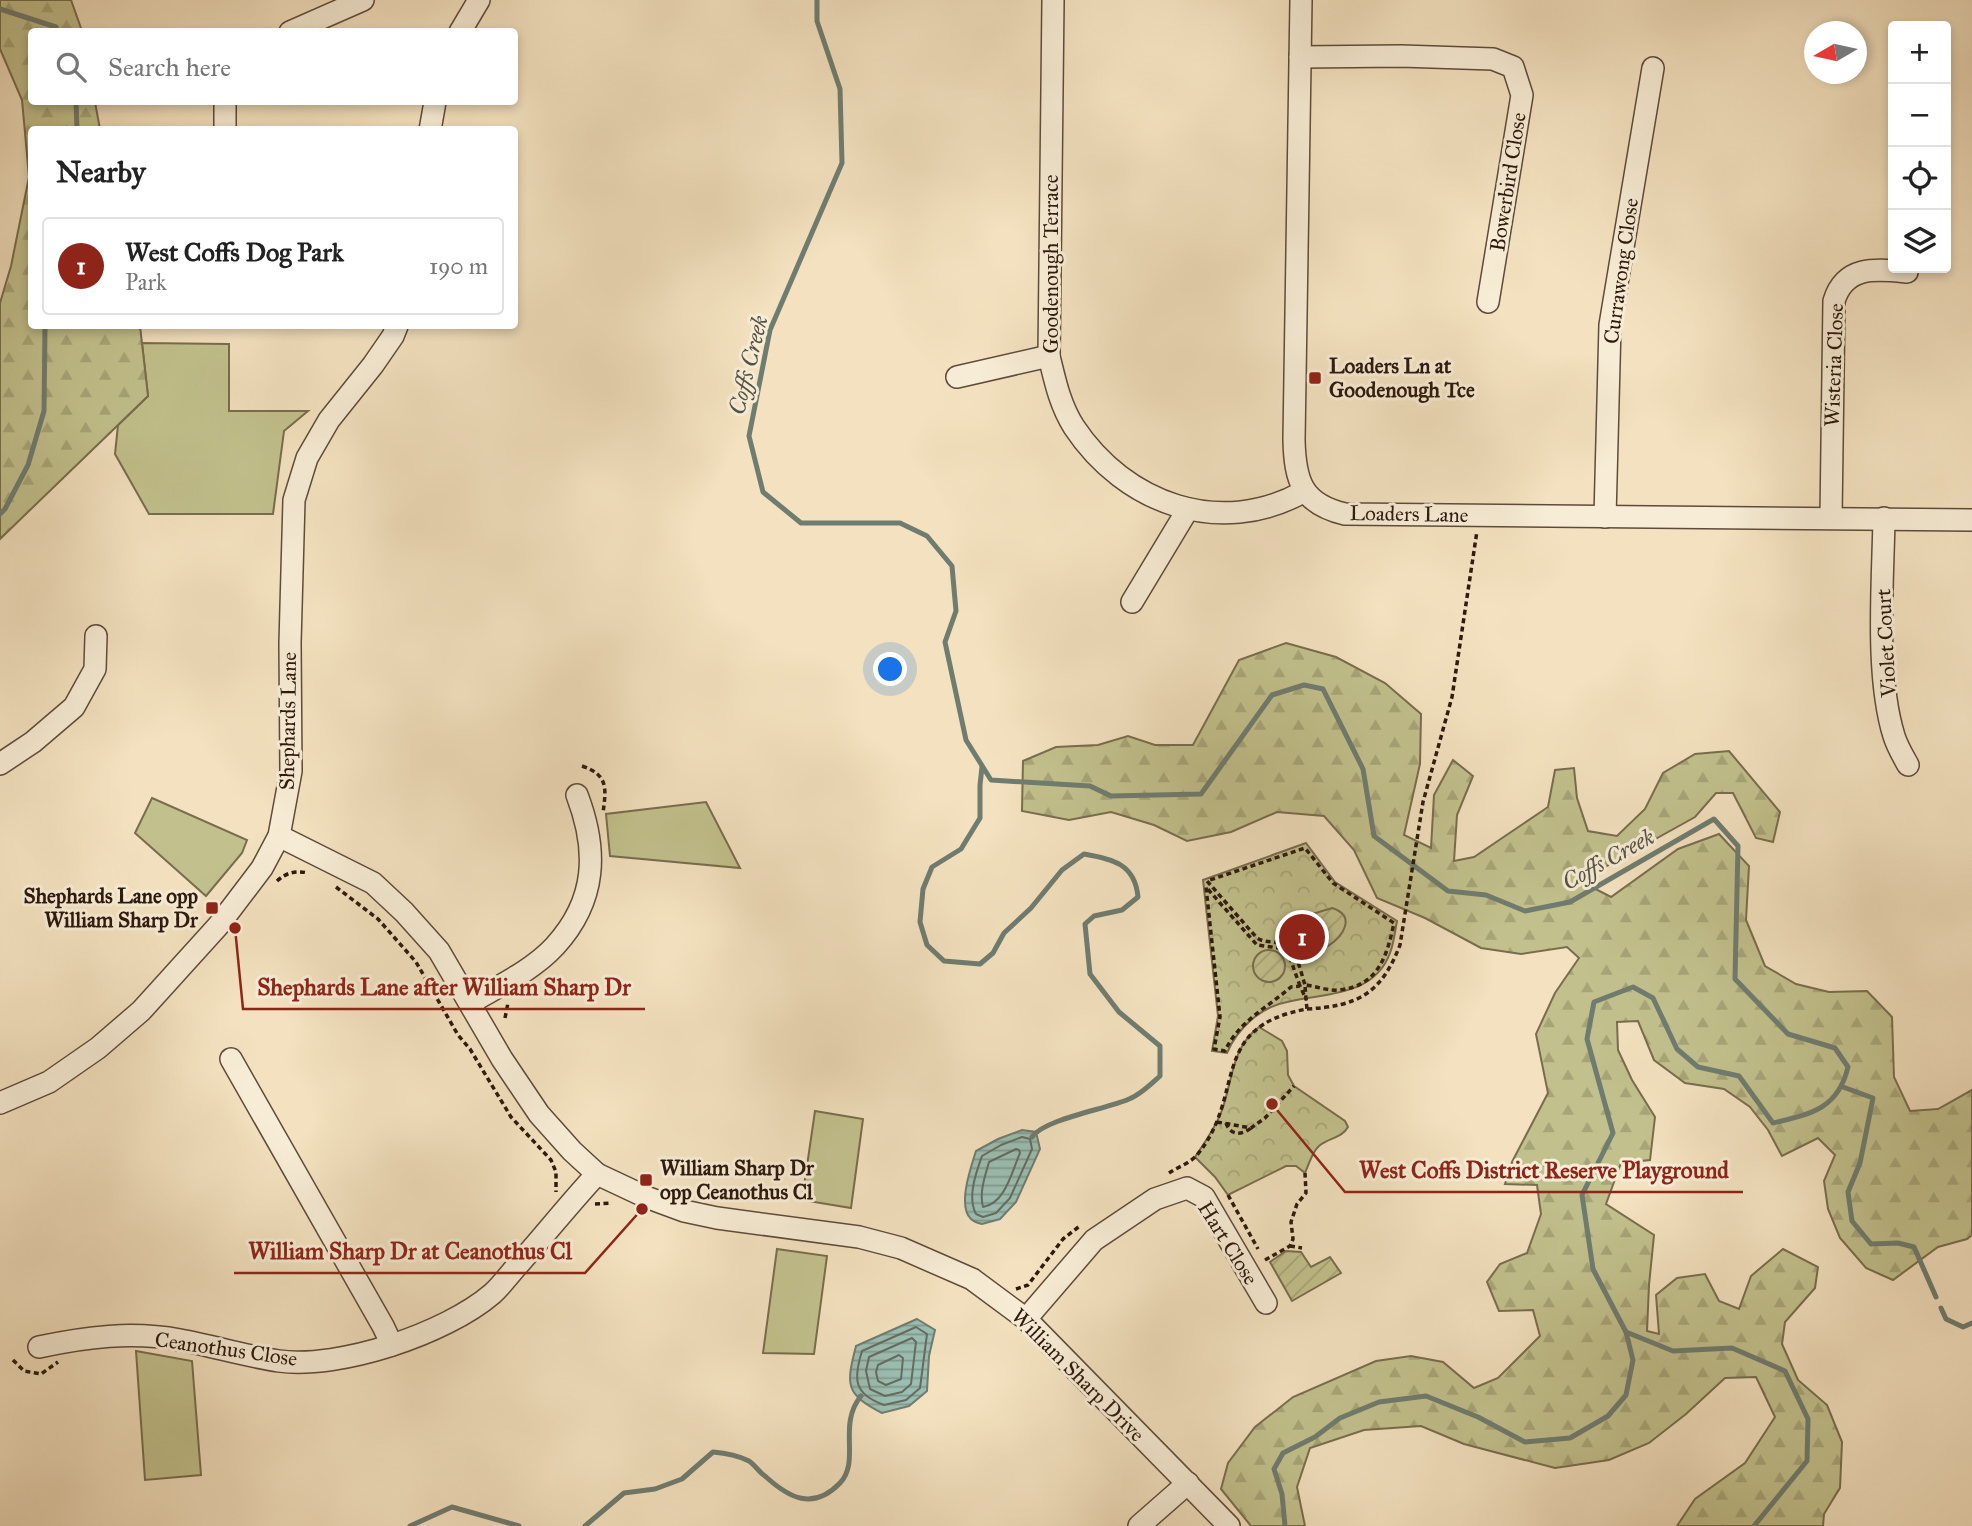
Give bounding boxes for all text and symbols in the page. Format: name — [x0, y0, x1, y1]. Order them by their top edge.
north arrow — [1804, 21, 1867, 84]
map controls — [1888, 21, 1951, 273]
button: + — [1888, 21, 1951, 84]
search box — [28, 28, 518, 105]
icon: search — [52, 48, 90, 86]
text: Search here — [108, 51, 231, 83]
button: − — [1888, 84, 1951, 147]
street label: Bowerbird Close — [1484, 110, 1532, 253]
button: locate — [1888, 147, 1951, 210]
text: Nearby — [56, 154, 146, 190]
street label: Goodenough Terrace — [1038, 174, 1064, 354]
street label: Currawong Close — [1598, 196, 1644, 346]
button: layers — [1888, 210, 1951, 273]
text: West Coffs Dog Park — [125, 236, 344, 268]
text: 1 — [76, 252, 86, 280]
text: 190 m — [429, 252, 488, 280]
text: Park — [125, 268, 167, 296]
street label: Wisteria Close — [1819, 303, 1849, 427]
water label: Coffs Creek — [722, 312, 776, 418]
place label: Loaders Ln at Goodenough Tce — [1329, 353, 1475, 403]
marker: Loaders Ln at Goodenough Tce — [1307, 370, 1323, 386]
street label: Loaders Lane — [1349, 500, 1469, 528]
street label: Violet Court — [1870, 587, 1902, 699]
street label: Shephards Lane — [274, 651, 302, 790]
your location — [873, 652, 907, 686]
water label: Coffs Creek — [1557, 822, 1660, 898]
place label: Shephards Lane opp William Sharp Dr — [23, 883, 199, 933]
marker: Shephards Lane opp William Sharp Dr — [204, 900, 220, 916]
pin: 1 — [1279, 911, 1325, 963]
callout: Shephards Lane after William Sharp Dr — [243, 965, 645, 1009]
text: Shephards Lane after William Sharp Dr — [257, 973, 631, 1002]
callout: West Coffs District Reserve Playground — [1345, 1148, 1743, 1192]
place label: William Sharp Dr opp Ceanothus Cl — [660, 1155, 815, 1205]
text: West Coffs District Reserve Playground — [1359, 1156, 1729, 1185]
marker: William Sharp Dr opp Ceanothus Cl — [638, 1172, 654, 1188]
street label: Hart Close — [1192, 1196, 1264, 1290]
callout: William Sharp Dr at Ceanothus Cl — [234, 1229, 585, 1273]
text: William Sharp Dr at Ceanothus Cl — [248, 1237, 573, 1266]
street label: William Sharp Drive — [1006, 1303, 1150, 1447]
street label: Ceanothus Close — [153, 1326, 299, 1372]

